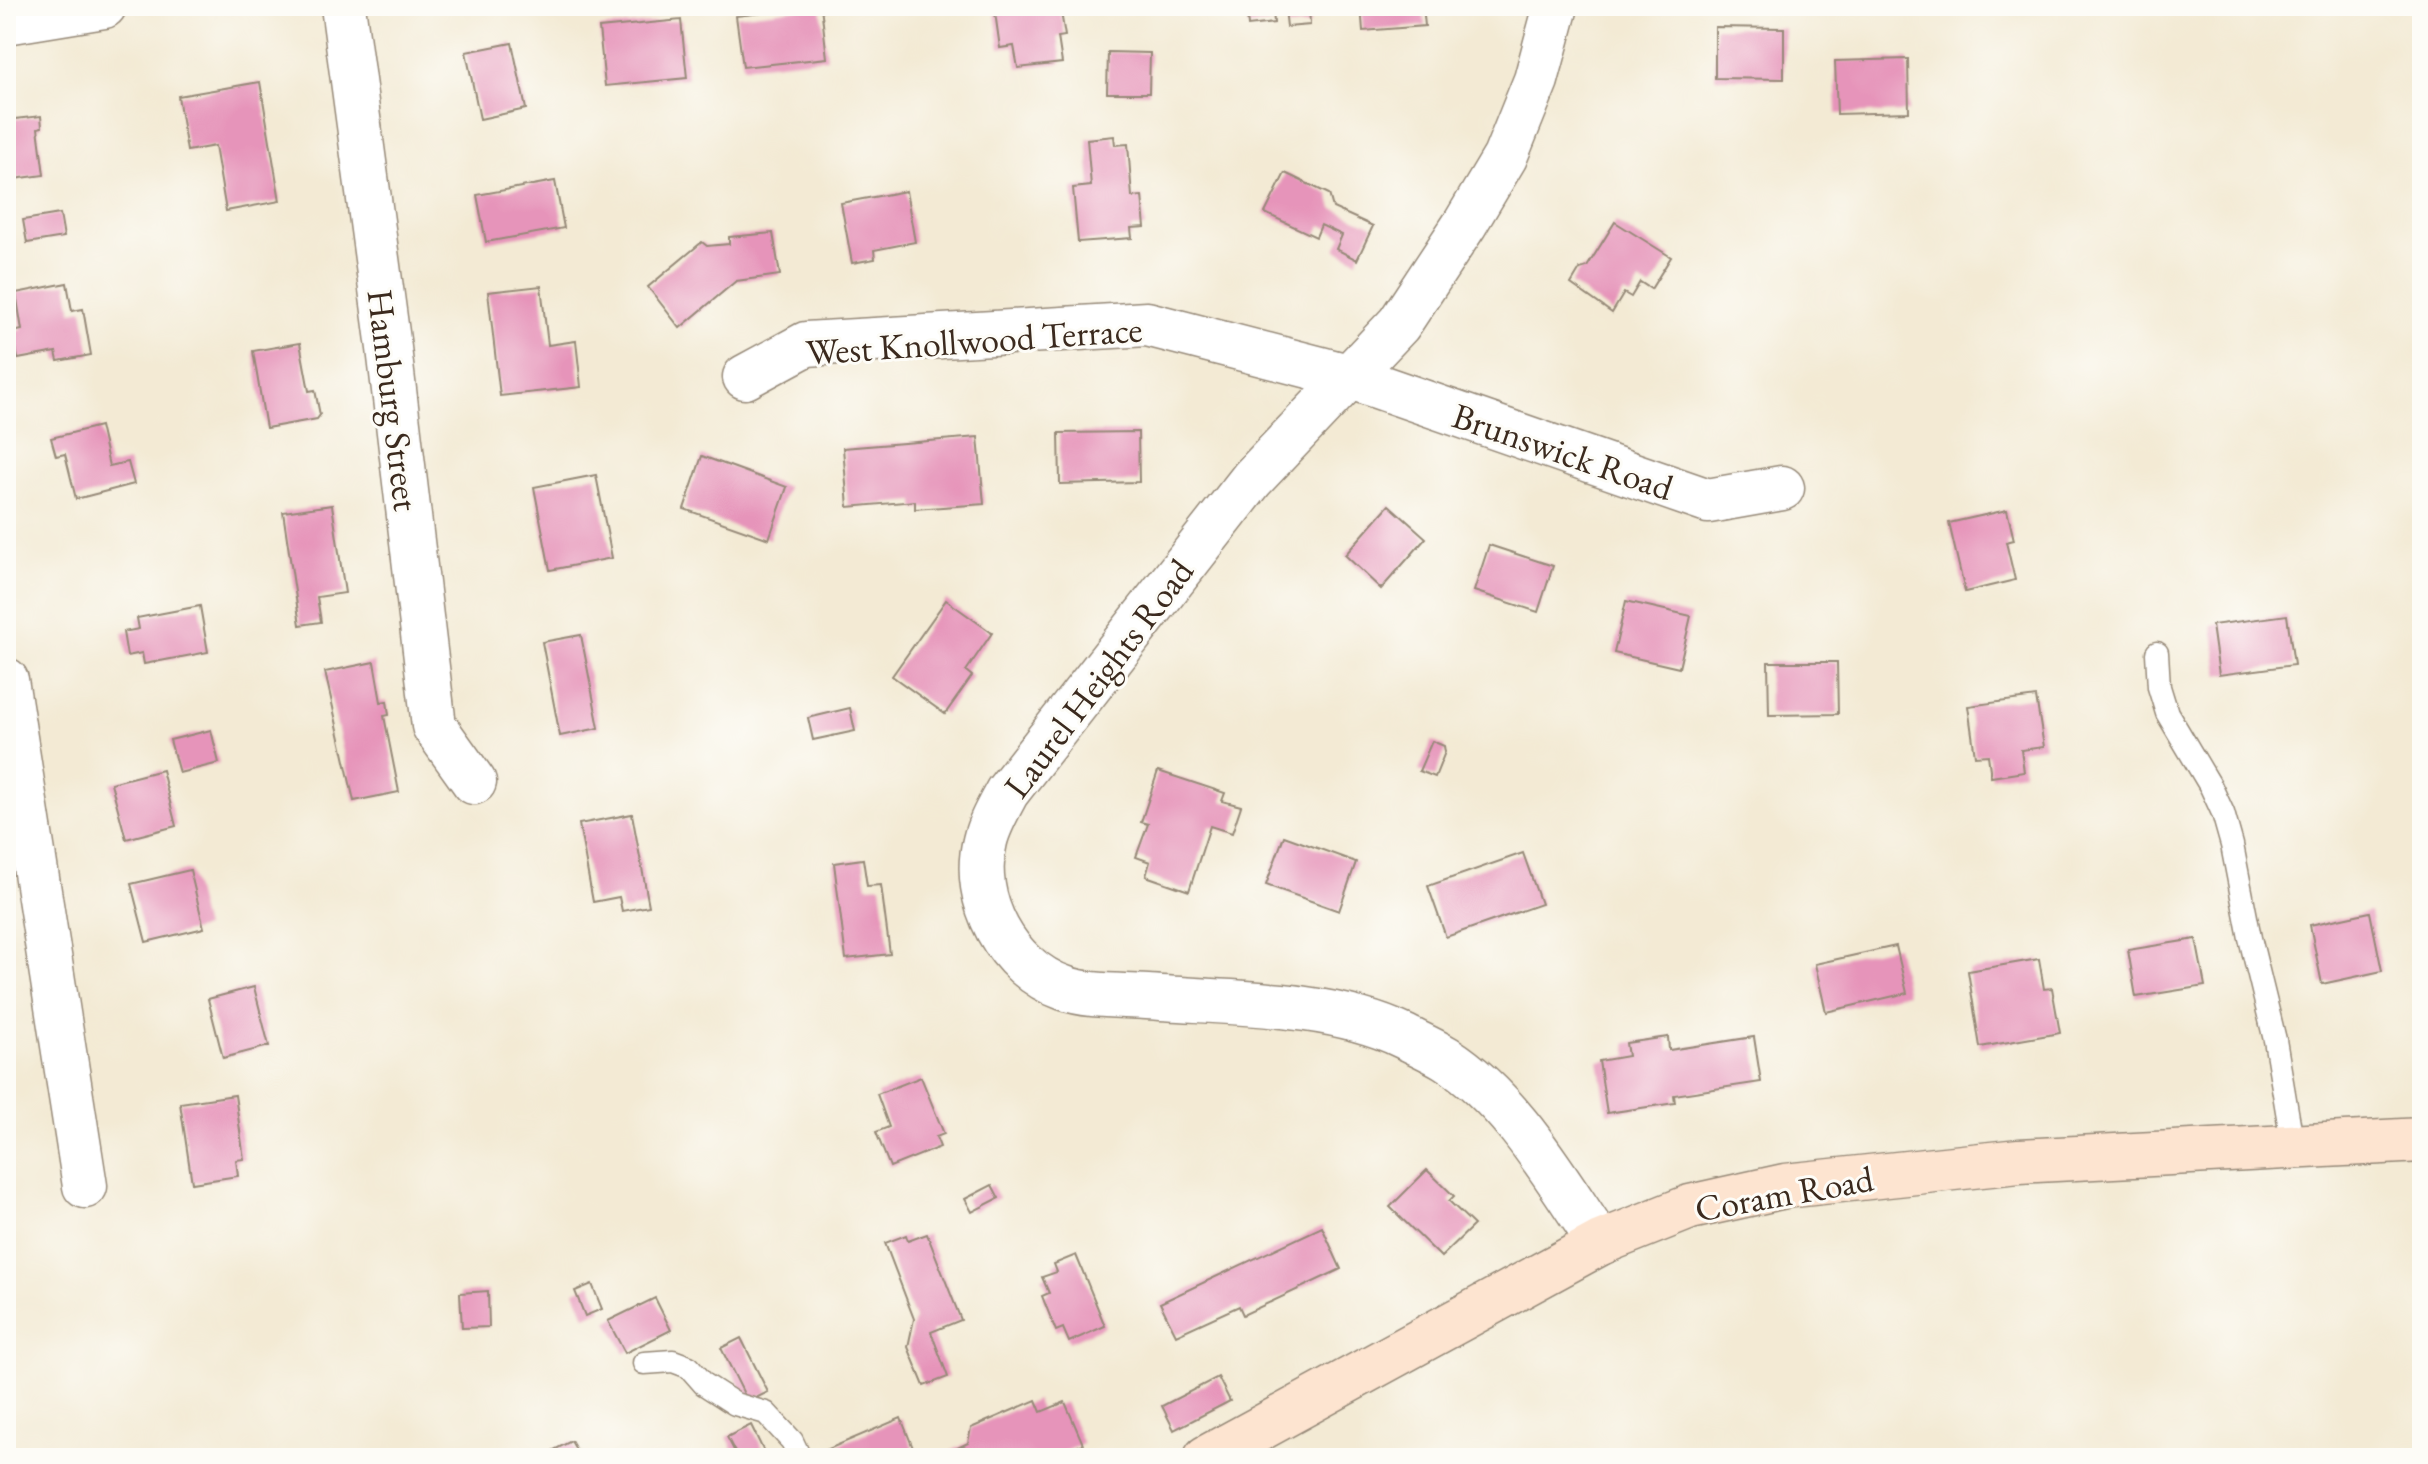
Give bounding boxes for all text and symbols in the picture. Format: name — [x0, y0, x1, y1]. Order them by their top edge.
street label: Hamburg Street — [357, 287, 431, 514]
street label: West Knollwood Terrace — [804, 305, 1144, 376]
street label: Brunswick Road — [1446, 392, 1680, 511]
street label: Laurel Heights Road — [993, 549, 1204, 807]
street label: Coram Road — [1691, 1155, 1878, 1232]

